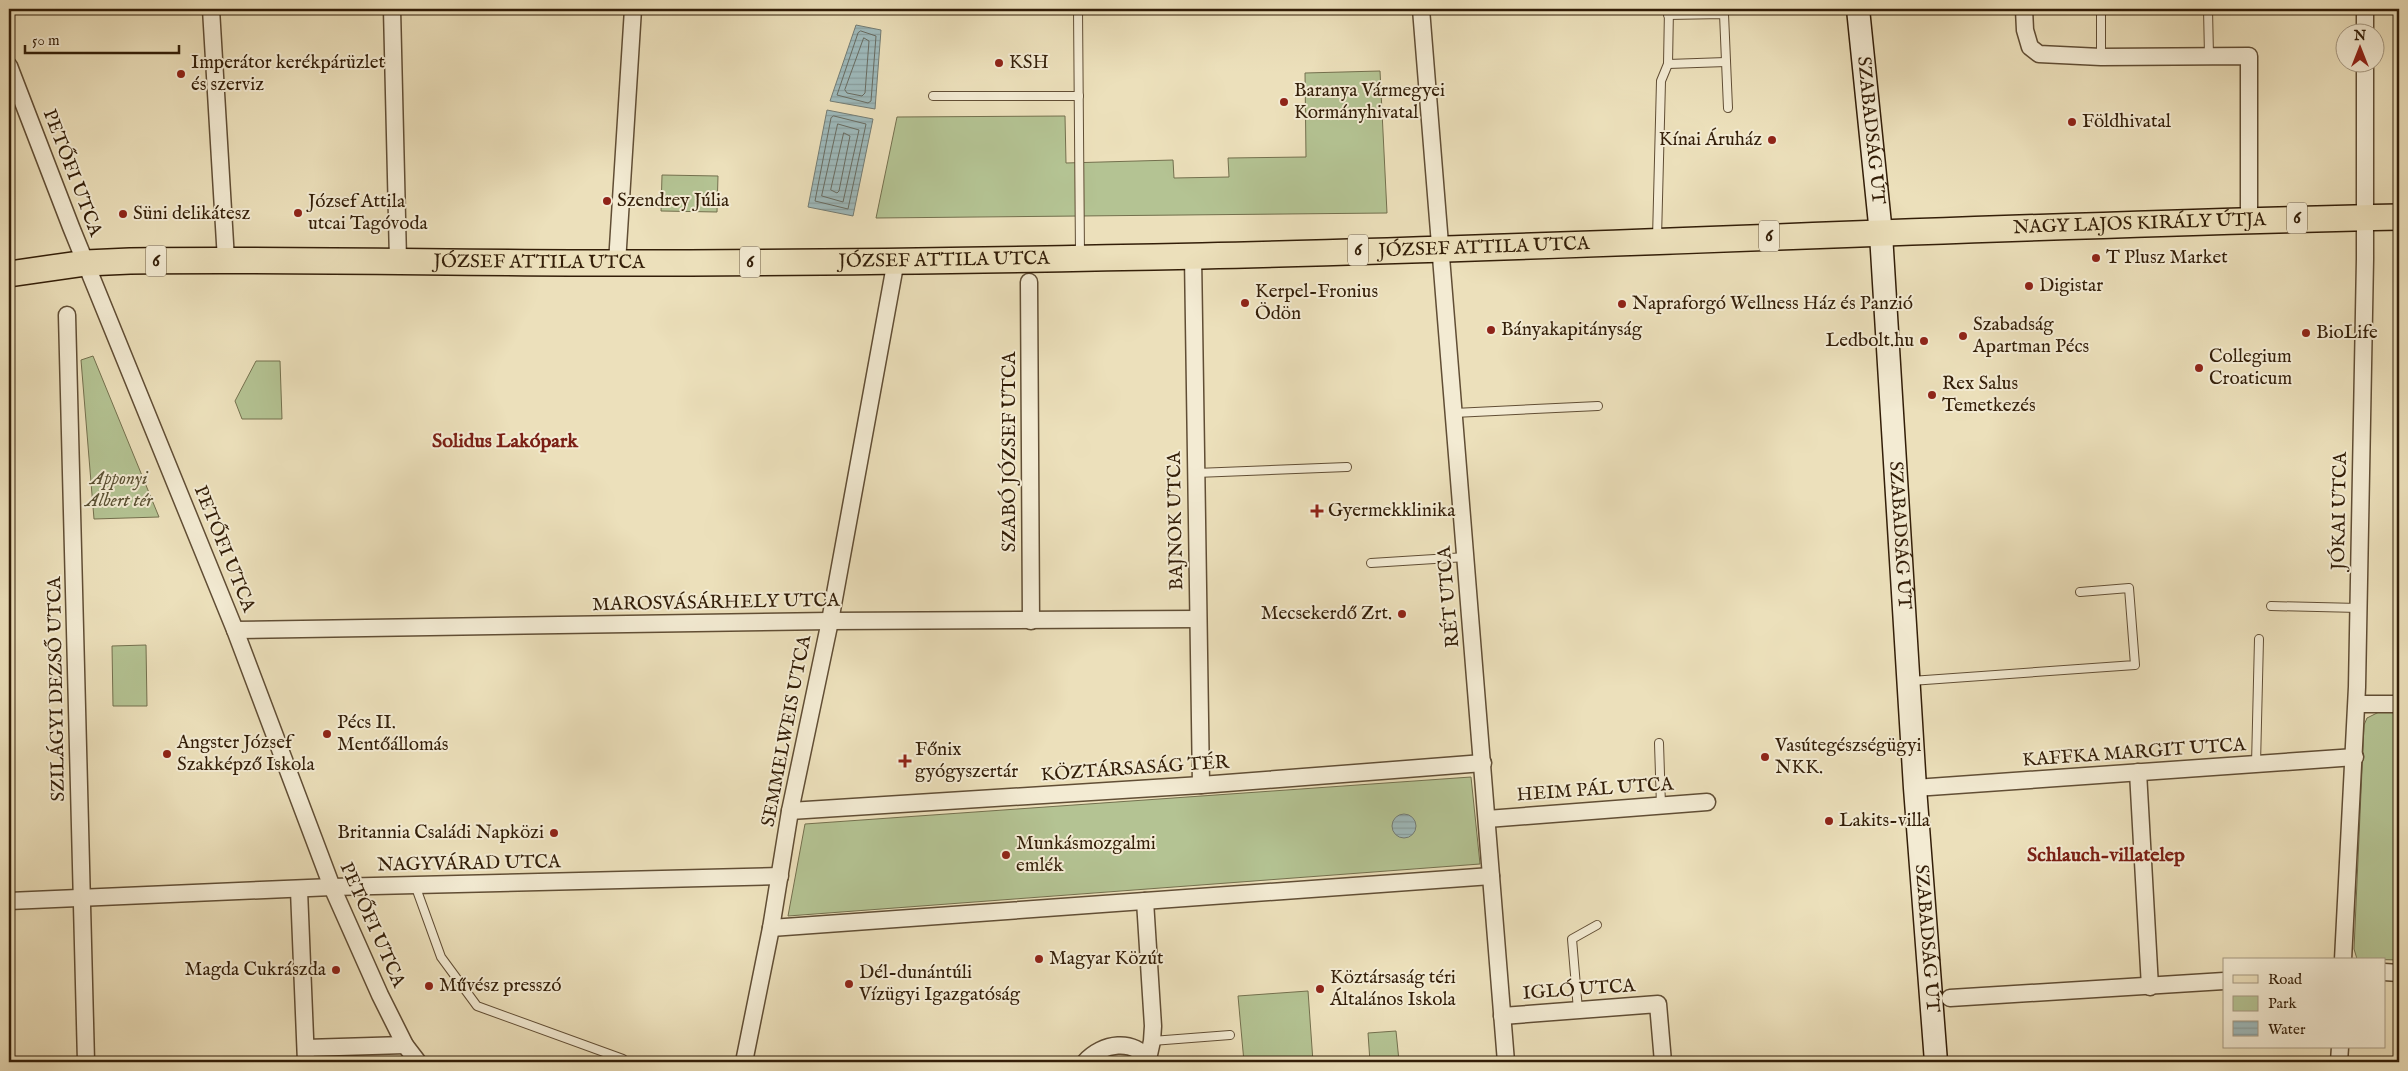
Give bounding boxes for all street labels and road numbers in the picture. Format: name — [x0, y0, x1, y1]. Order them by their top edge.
street label: SZABADSÁG ÚT — [1851, 55, 1890, 206]
street label: PETŐFI UTCA — [37, 106, 109, 241]
road number: 6 — [2287, 202, 2307, 234]
street label: NAGY LAJOS KIRÁLY ÚTJA — [2013, 208, 2268, 240]
road number: 6 — [1759, 220, 1779, 252]
street label: JÓZSEF ATTILA UTCA — [1376, 232, 1591, 263]
road number: 6 — [1348, 234, 1368, 266]
road number: 6 — [146, 246, 166, 276]
road number: 6 — [740, 246, 760, 278]
street label: JÓZSEF ATTILA UTCA — [836, 247, 1051, 274]
street label: JÓZSEF ATTILA UTCA — [431, 249, 646, 275]
street label: SZABÓ JÓZSEF UTCA — [997, 351, 1022, 552]
street label: BAJNOK UTCA — [1163, 450, 1189, 591]
street label: JÓKAI UTCA — [2326, 450, 2353, 572]
street label: SZABADSÁG ÚT — [1883, 460, 1916, 610]
street label: PETŐFI UTCA — [188, 482, 262, 617]
street label: RÉT UTCA — [1432, 544, 1465, 649]
street label: SZILÁGYI DEZSŐ UTCA — [42, 575, 71, 802]
street label: MAROSVÁSÁRHELY UTCA — [592, 588, 841, 617]
street label: SEMMELWEIS UTCA — [757, 632, 818, 829]
street label: KAFFKA MARGIT UTCA — [2021, 733, 2248, 773]
street label: KÖZTÁRSASÁG TÉR — [1040, 749, 1230, 788]
street label: HEIM PÁL UTCA — [1516, 771, 1675, 807]
street label: NAGYVÁRAD UTCA — [377, 849, 562, 878]
street label: PETŐFI UTCA — [334, 858, 412, 992]
street label: SZABADSÁG ÚT — [1909, 863, 1944, 1013]
street label: IGLÓ UTCA — [1522, 973, 1637, 1006]

